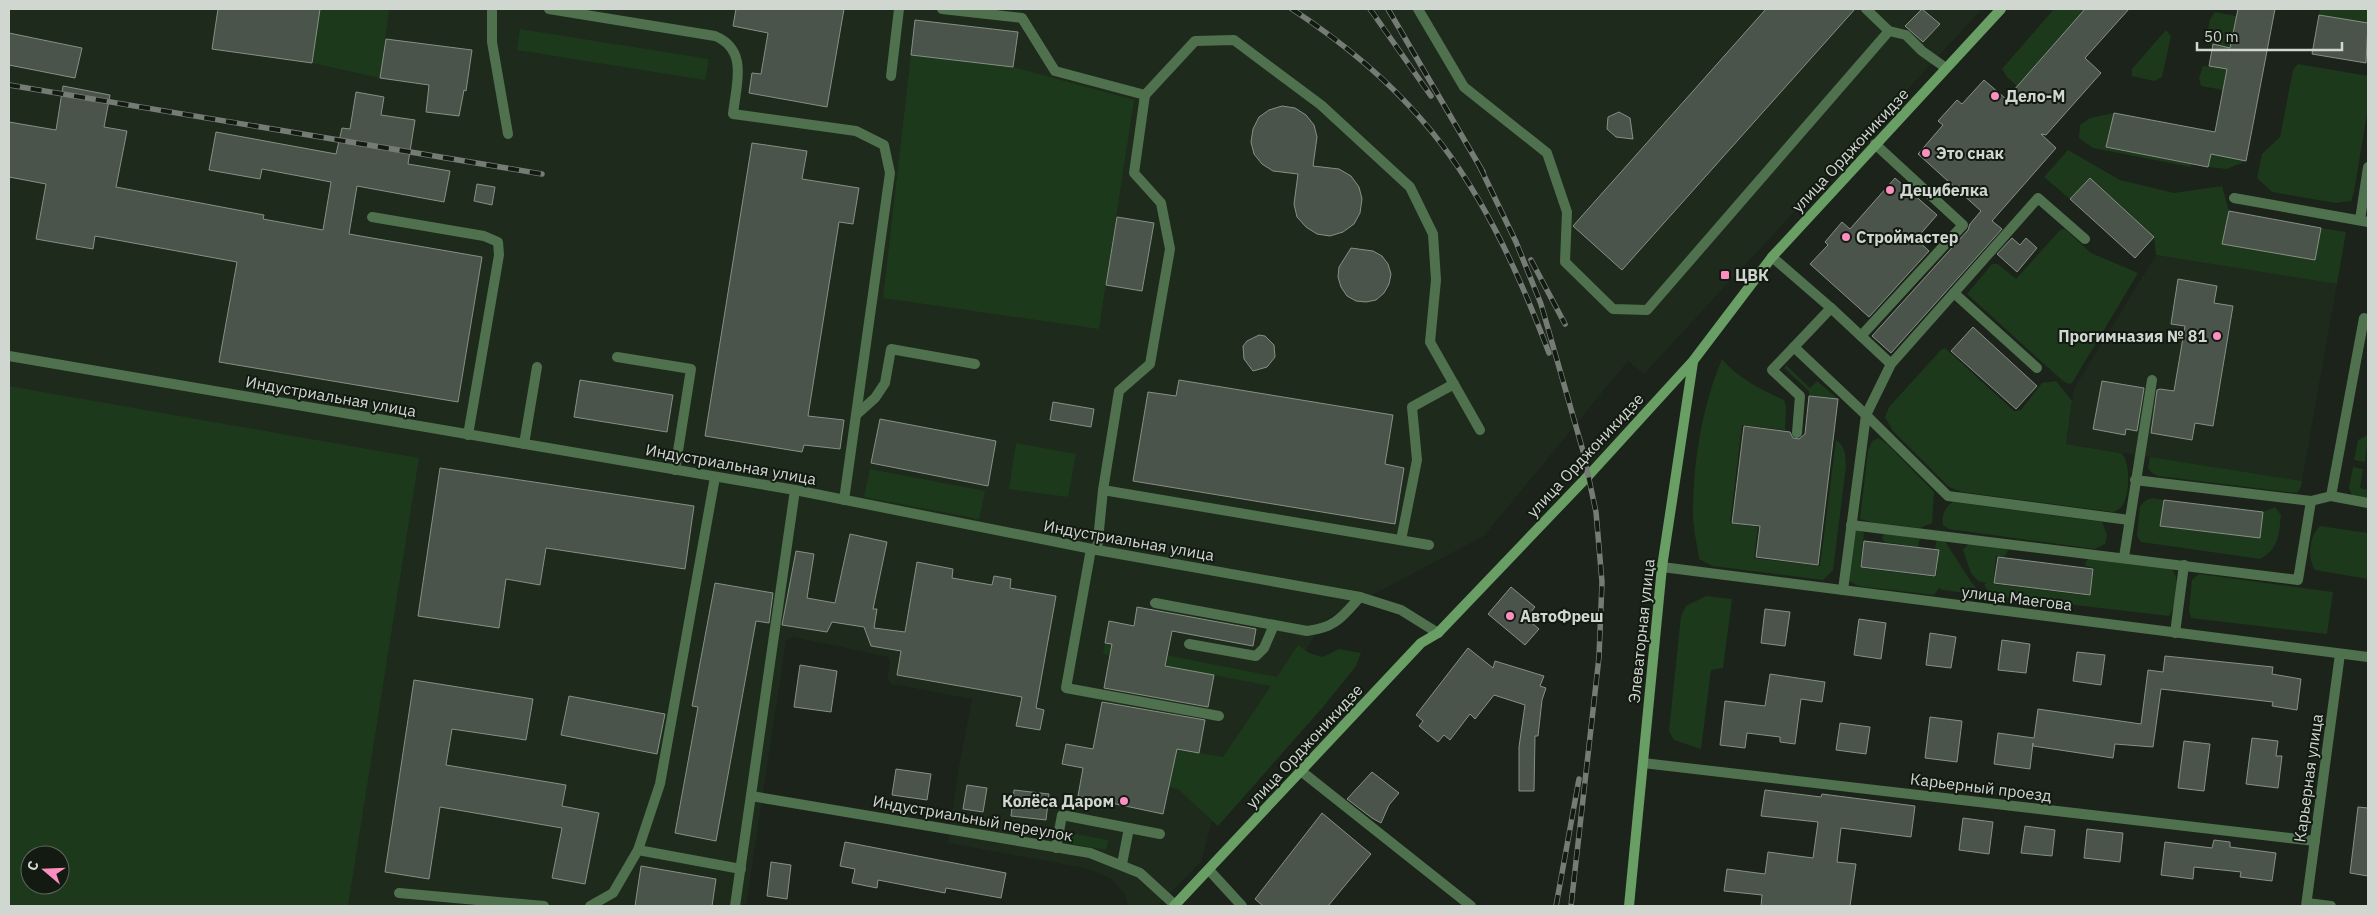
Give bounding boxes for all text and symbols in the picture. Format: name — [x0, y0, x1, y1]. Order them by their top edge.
scale bar — [2197, 20, 2342, 52]
text: 50 m — [2204, 27, 2239, 46]
street label: улица Орджоникидзе — [1787, 84, 1913, 216]
place label: Дело-М — [2005, 86, 2065, 106]
marker: Дело-М — [1989, 90, 2001, 102]
place label: Это снак — [1936, 143, 2004, 163]
marker: Это снак — [1920, 147, 1932, 159]
place label: Децибелка — [1900, 180, 1988, 200]
marker: Децибелка — [1884, 184, 1896, 196]
place label: Строймастер — [1856, 227, 1959, 247]
marker: Строймастер — [1840, 231, 1852, 243]
place label: ЦВК — [1735, 265, 1769, 285]
marker: ЦВК — [1719, 269, 1731, 281]
place label: Прогимназия № 81 — [2058, 326, 2207, 346]
marker: Прогимназия № 81 — [2211, 330, 2223, 342]
street label: Индустриальная улица — [244, 371, 418, 421]
street label: улица Орджоникидзе — [1522, 389, 1648, 521]
street label: Индустриальная улица — [644, 439, 818, 489]
street label: Индустриальная улица — [1042, 515, 1216, 565]
street label: Элеваторная улица — [1623, 557, 1659, 704]
street label: улица Маегова — [1960, 581, 2074, 615]
place label: АвтоФреш — [1520, 606, 1604, 626]
marker: АвтоФреш — [1504, 610, 1516, 622]
street label: улица Орджоникидзе — [1241, 680, 1367, 812]
street label: Карьерная улица — [2289, 712, 2327, 843]
street label: Карьерный проезд — [1909, 768, 2053, 806]
street label: Индустриальный переулок — [871, 791, 1075, 846]
place label: Колёса Даром — [1002, 791, 1114, 811]
marker: Колёса Даром — [1118, 795, 1130, 807]
north arrow — [20, 845, 70, 895]
text: С — [23, 859, 43, 873]

